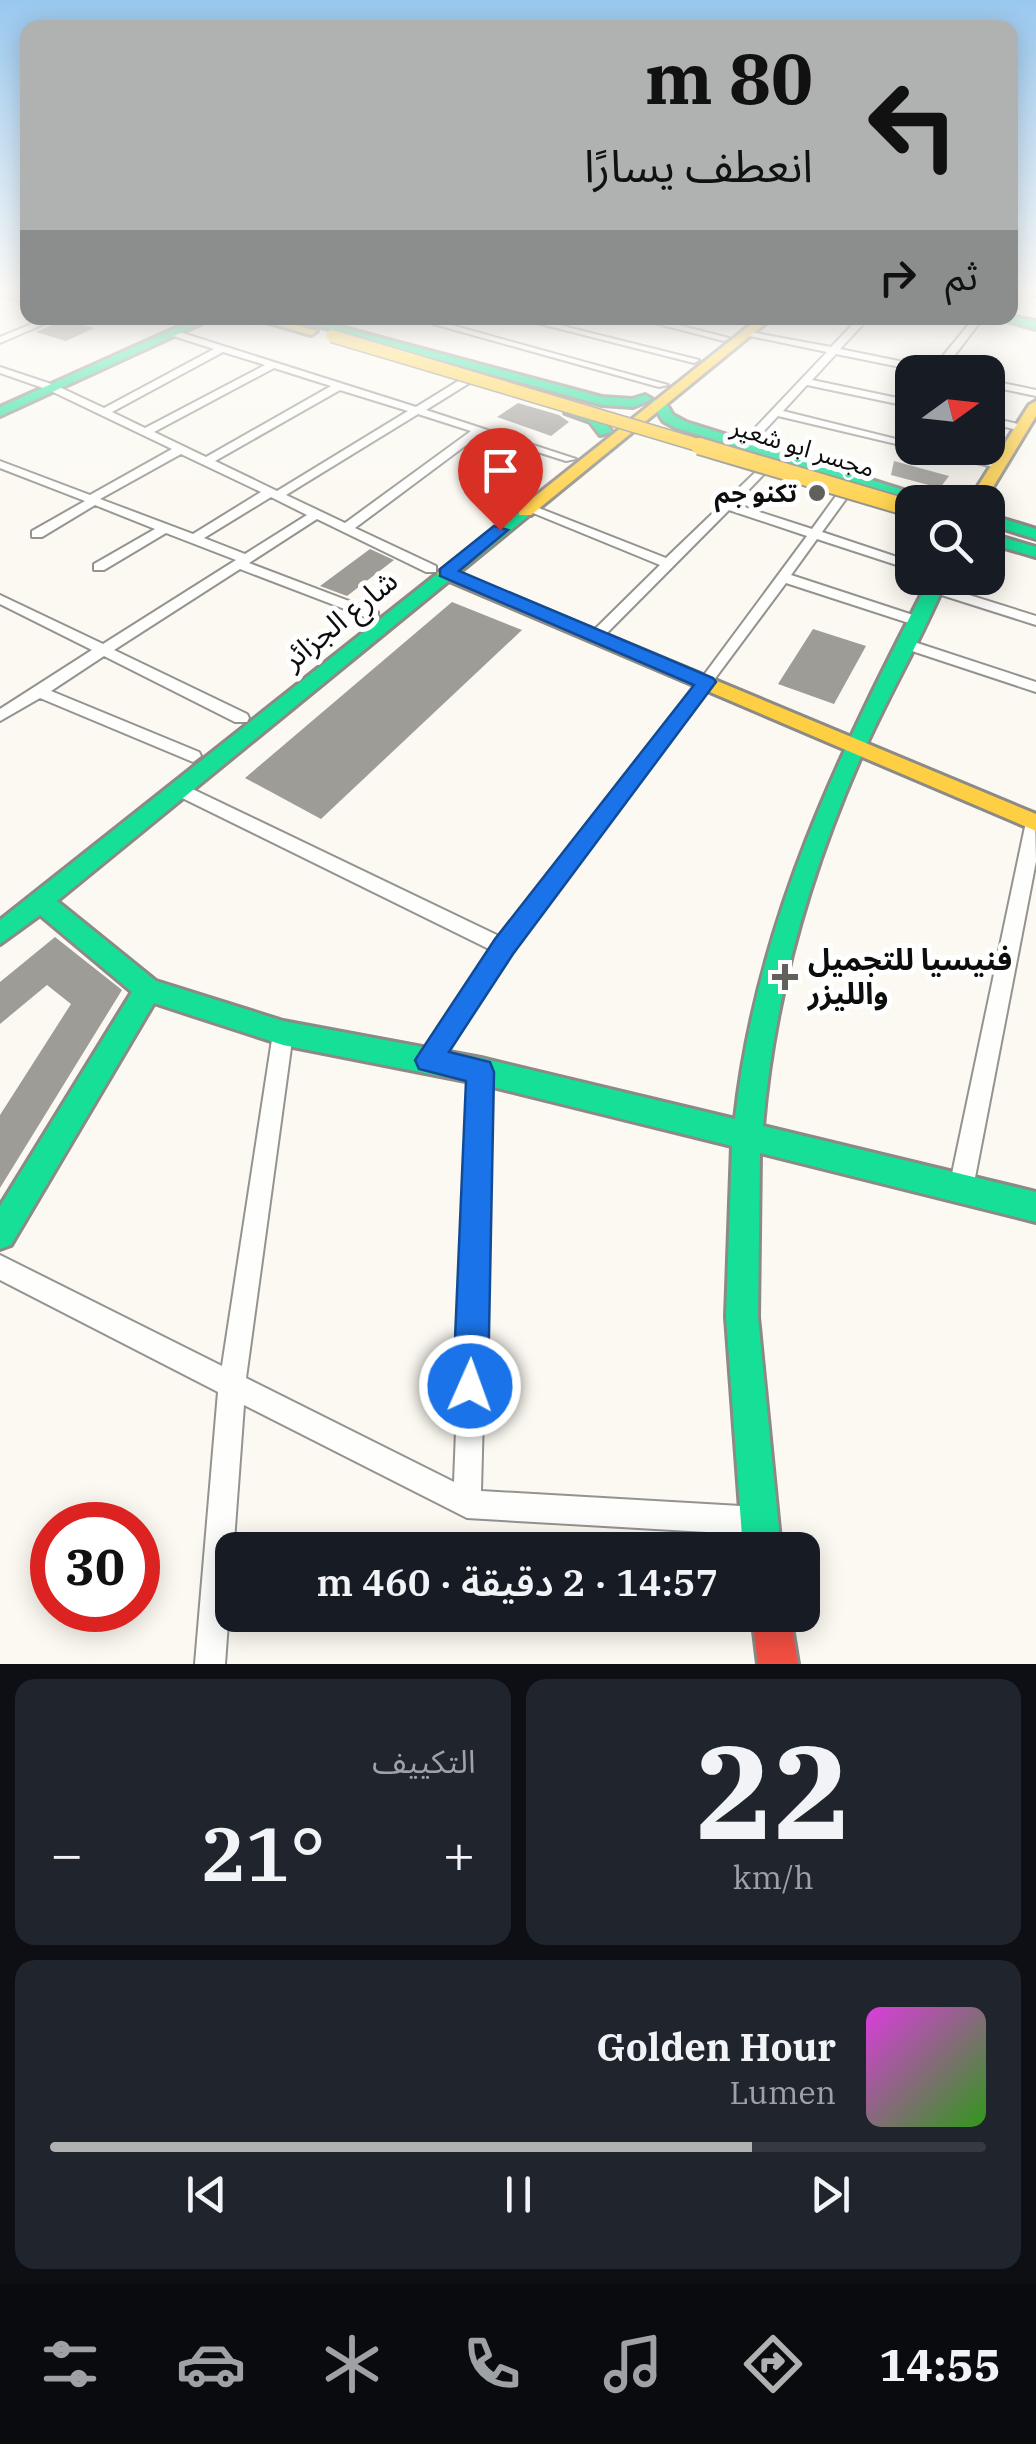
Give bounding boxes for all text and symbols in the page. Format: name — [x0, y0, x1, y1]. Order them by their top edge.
text: 80 m — [645, 32, 813, 123]
icon: left — [848, 60, 978, 190]
text: انعطف يسارًا — [584, 136, 813, 194]
icon: right — [870, 250, 925, 305]
text: ثم — [945, 251, 978, 300]
north arrow — [895, 355, 1005, 465]
map controls — [895, 355, 1005, 595]
street label: مجسر ابو شعير — [727, 409, 879, 484]
pin — [458, 428, 543, 531]
icon: arrive — [473, 443, 528, 498]
place label: تكنو جم — [715, 476, 797, 513]
marker: تكنو جم — [806, 482, 828, 504]
button: search — [895, 485, 1005, 595]
street label: شارع الجزائر — [272, 560, 407, 681]
place label: فنيسيا للتجميل والليزر — [806, 939, 1012, 1012]
marker: فنيسيا للتجميل والليزر — [772, 964, 798, 990]
position arrow — [418, 1334, 522, 1438]
speed limit sign: 30 — [30, 1502, 160, 1632]
text: 14:57 · 2 دقيقة · 460 m — [317, 1557, 718, 1606]
text: 22 — [695, 1706, 851, 1875]
text: التكييف — [372, 1740, 476, 1782]
text: 21° — [200, 1804, 325, 1902]
text: − — [50, 1818, 83, 1889]
text: + — [442, 1818, 475, 1889]
text: km/h — [733, 1856, 814, 1898]
text: Golden Hour — [596, 2022, 836, 2071]
text: Lumen — [729, 2071, 836, 2113]
icon: previous — [179, 2167, 234, 2222]
icon: pause — [491, 2167, 546, 2222]
icon: next — [803, 2167, 858, 2222]
icon: filters — [35, 2329, 105, 2399]
icon: car — [176, 2329, 246, 2399]
icon: climate — [317, 2329, 387, 2399]
icon: phone — [457, 2329, 527, 2399]
icon: music — [598, 2329, 668, 2399]
icon: directions — [738, 2329, 808, 2399]
text: 14:55 — [879, 2335, 1001, 2393]

